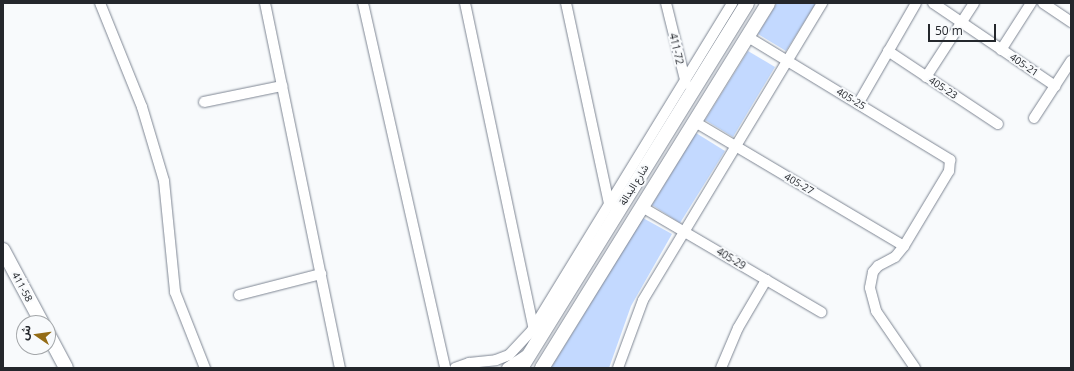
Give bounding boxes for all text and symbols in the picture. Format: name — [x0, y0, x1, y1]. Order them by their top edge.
scale bar — [930, 16, 998, 42]
text: 50 m — [935, 22, 963, 39]
street label: 411-72 — [667, 32, 685, 66]
street label: 405-21 — [1007, 51, 1041, 79]
street label: 405-23 — [926, 74, 960, 102]
street label: 405-25 — [834, 86, 868, 112]
street label: شارع البدالة — [617, 162, 651, 208]
street label: 405-27 — [782, 171, 816, 197]
street label: 405-29 — [714, 246, 748, 272]
street label: 411-58 — [9, 270, 35, 304]
north arrow — [16, 315, 56, 355]
text: ش — [16, 323, 34, 341]

